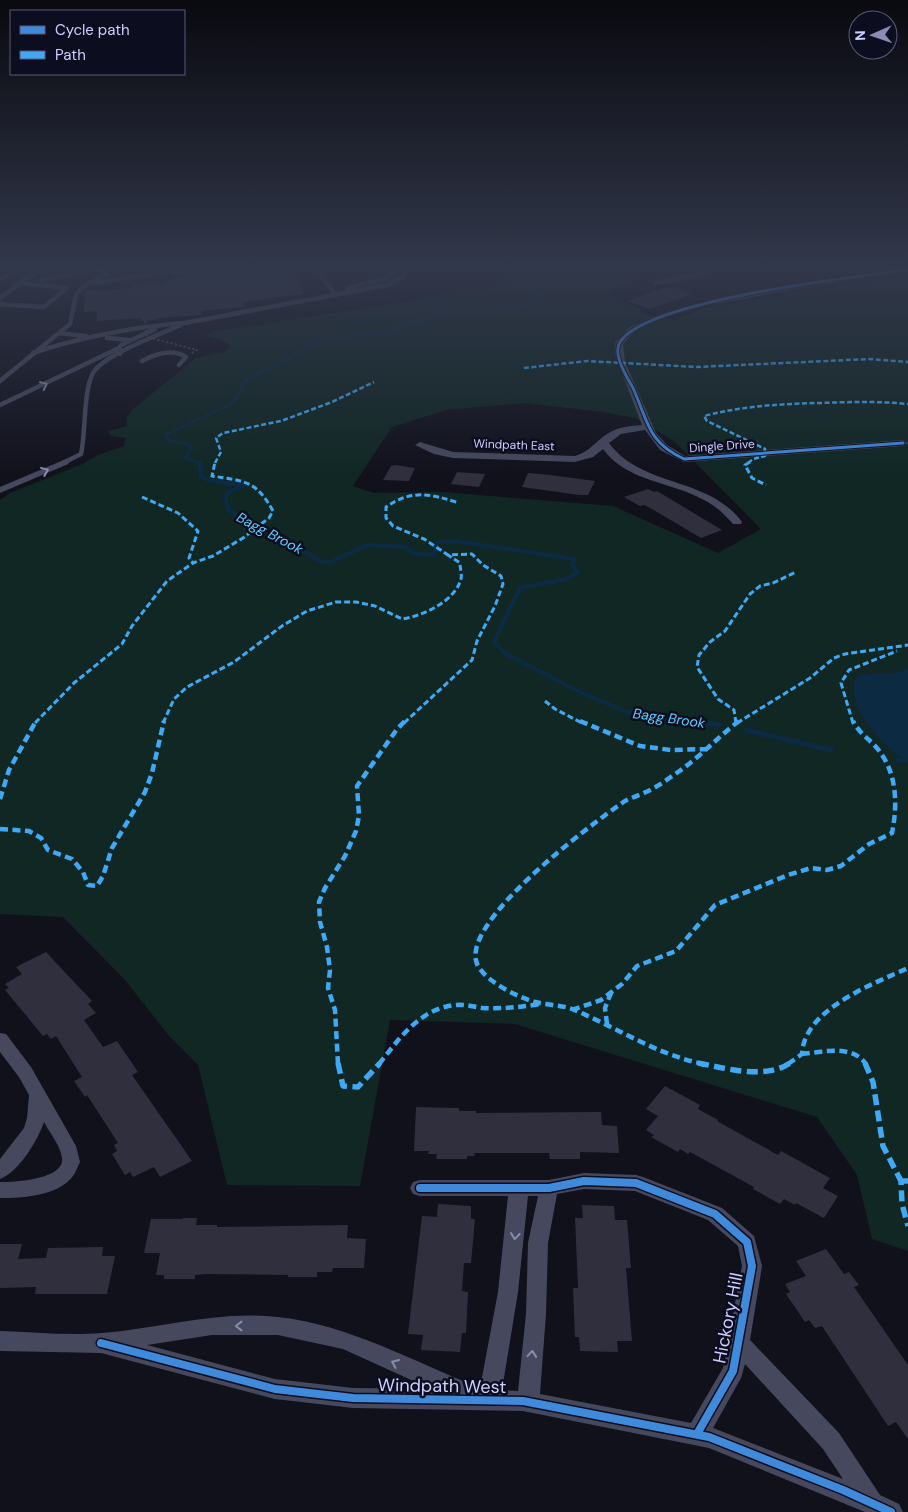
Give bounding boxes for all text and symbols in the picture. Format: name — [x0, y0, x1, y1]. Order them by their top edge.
legend — [10, 10, 185, 75]
north arrow — [848, 10, 898, 60]
text: Cycle path — [55, 20, 130, 40]
text: N — [851, 30, 869, 41]
text: Path — [55, 45, 86, 65]
one-way arrow — [39, 381, 48, 391]
street label: Windpath East — [473, 436, 555, 454]
street label: Dingle Drive — [689, 436, 756, 456]
one-way arrow — [40, 467, 49, 477]
water label: Bagg Brook — [234, 508, 307, 558]
water label: Bagg Brook — [632, 704, 707, 732]
one-way arrow — [510, 1231, 520, 1240]
street label: Hickory Hill — [707, 1271, 749, 1365]
one-way arrow — [235, 1321, 242, 1331]
one-way arrow — [527, 1349, 538, 1357]
one-way arrow — [391, 1359, 400, 1369]
street label: Windpath West — [377, 1373, 507, 1399]

